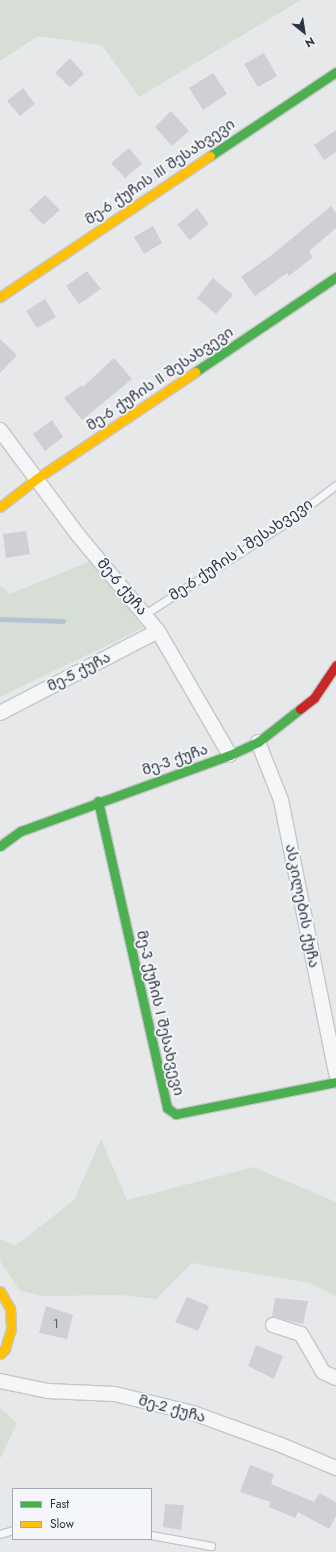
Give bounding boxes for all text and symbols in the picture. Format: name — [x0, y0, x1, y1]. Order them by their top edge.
north arrow — [284, 12, 324, 52]
text: N — [302, 33, 318, 52]
street label: მე-6 ქუჩის III შესახვევი — [82, 115, 238, 229]
street label: მე-6 ქუჩის II შესახვევი — [83, 323, 237, 435]
street label: მე-6 ქუჩის I შესახვევი — [166, 495, 316, 605]
street label: მე-6 ქუჩა — [93, 555, 151, 619]
street label: მე-5 ქუჩა — [44, 648, 114, 696]
street label: მე-3 ქუჩა — [140, 740, 210, 780]
street label: ასკილების ქუჩა — [281, 843, 323, 969]
street label: მე-3 ქუჩის I შესახვევი — [132, 929, 188, 1097]
house number: 1 — [53, 1316, 59, 1332]
street label: მე-2 ქუჩა — [136, 1391, 208, 1427]
legend — [12, 1488, 152, 1540]
text: Fast — [50, 1495, 69, 1513]
text: Slow — [50, 1515, 74, 1533]

